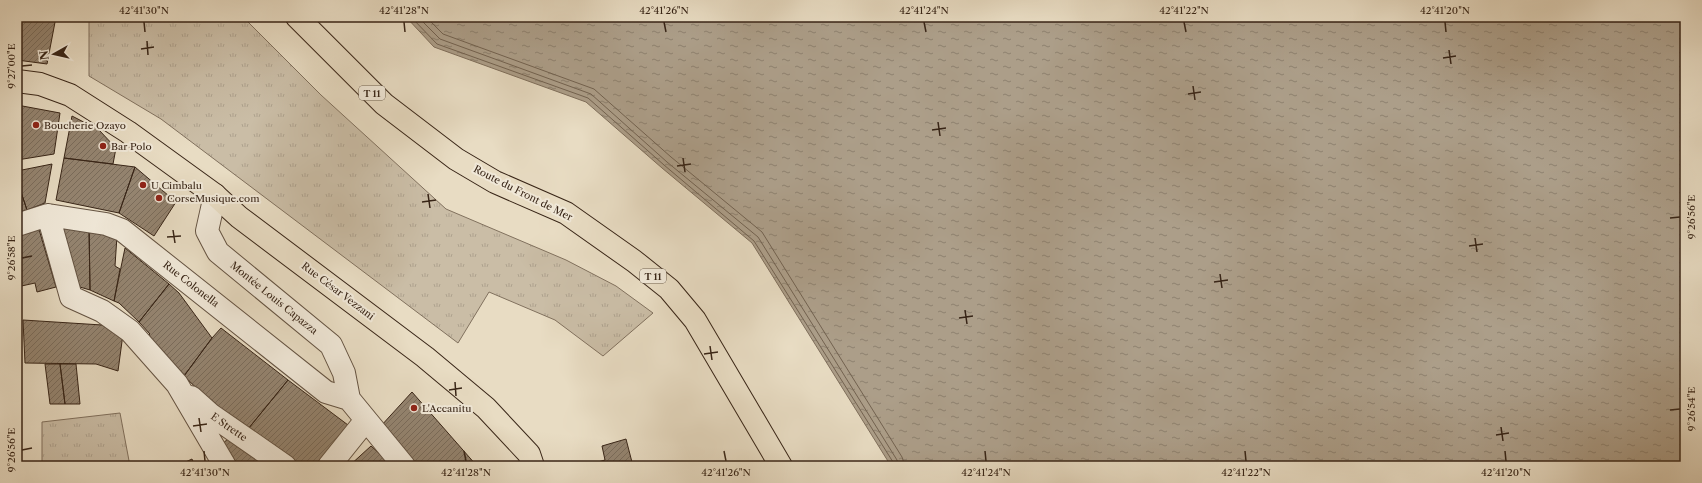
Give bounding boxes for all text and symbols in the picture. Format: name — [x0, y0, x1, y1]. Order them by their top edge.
text: 42°41'30"N — [119, 4, 169, 17]
text: 42°41'28"N — [379, 4, 429, 17]
text: 42°41'26"N — [639, 4, 689, 17]
text: 42°41'24"N — [899, 4, 949, 17]
text: 42°41'22"N — [1159, 4, 1209, 17]
text: 42°41'20"N — [1420, 4, 1470, 17]
north arrow — [34, 34, 74, 74]
text: 9°27'00"E — [5, 43, 18, 89]
text: N — [36, 49, 52, 61]
road number: T 11 — [359, 86, 385, 100]
place label: Boucherie Ozayo — [44, 119, 126, 132]
marker: Boucherie Ozayo — [31, 120, 41, 130]
place label: Bar Polo — [111, 140, 152, 153]
marker: Bar Polo — [98, 141, 108, 151]
street label: Route du Front de Mer — [471, 162, 575, 224]
place label: U Cimbalu — [151, 179, 202, 192]
marker: U Cimbalu — [138, 180, 148, 190]
place label: CorseMusique.com — [167, 192, 260, 205]
marker: CorseMusique.com — [154, 193, 164, 203]
text: 9°26'56"E — [1685, 195, 1698, 239]
text: 9°26'58"E — [5, 236, 18, 280]
street label: Rue Colonella — [160, 258, 222, 310]
street label: Montée Louis Capazza — [228, 259, 321, 338]
street label: Rue César Vezzani — [299, 259, 377, 323]
road number: T 11 — [640, 269, 666, 283]
text: 9°26'54"E — [1685, 387, 1698, 431]
place label: L'Accanitu — [422, 402, 471, 415]
marker: L'Accanitu — [409, 403, 419, 413]
street label: E Strette — [208, 410, 250, 444]
text: 9°26'56"E — [5, 428, 18, 472]
text: 42°41'30"N — [180, 466, 230, 479]
text: 42°41'28"N — [441, 466, 491, 479]
text: 42°41'26"N — [701, 466, 751, 479]
text: 42°41'24"N — [961, 466, 1011, 479]
text: 42°41'22"N — [1221, 466, 1271, 479]
text: 42°41'20"N — [1481, 466, 1531, 479]

